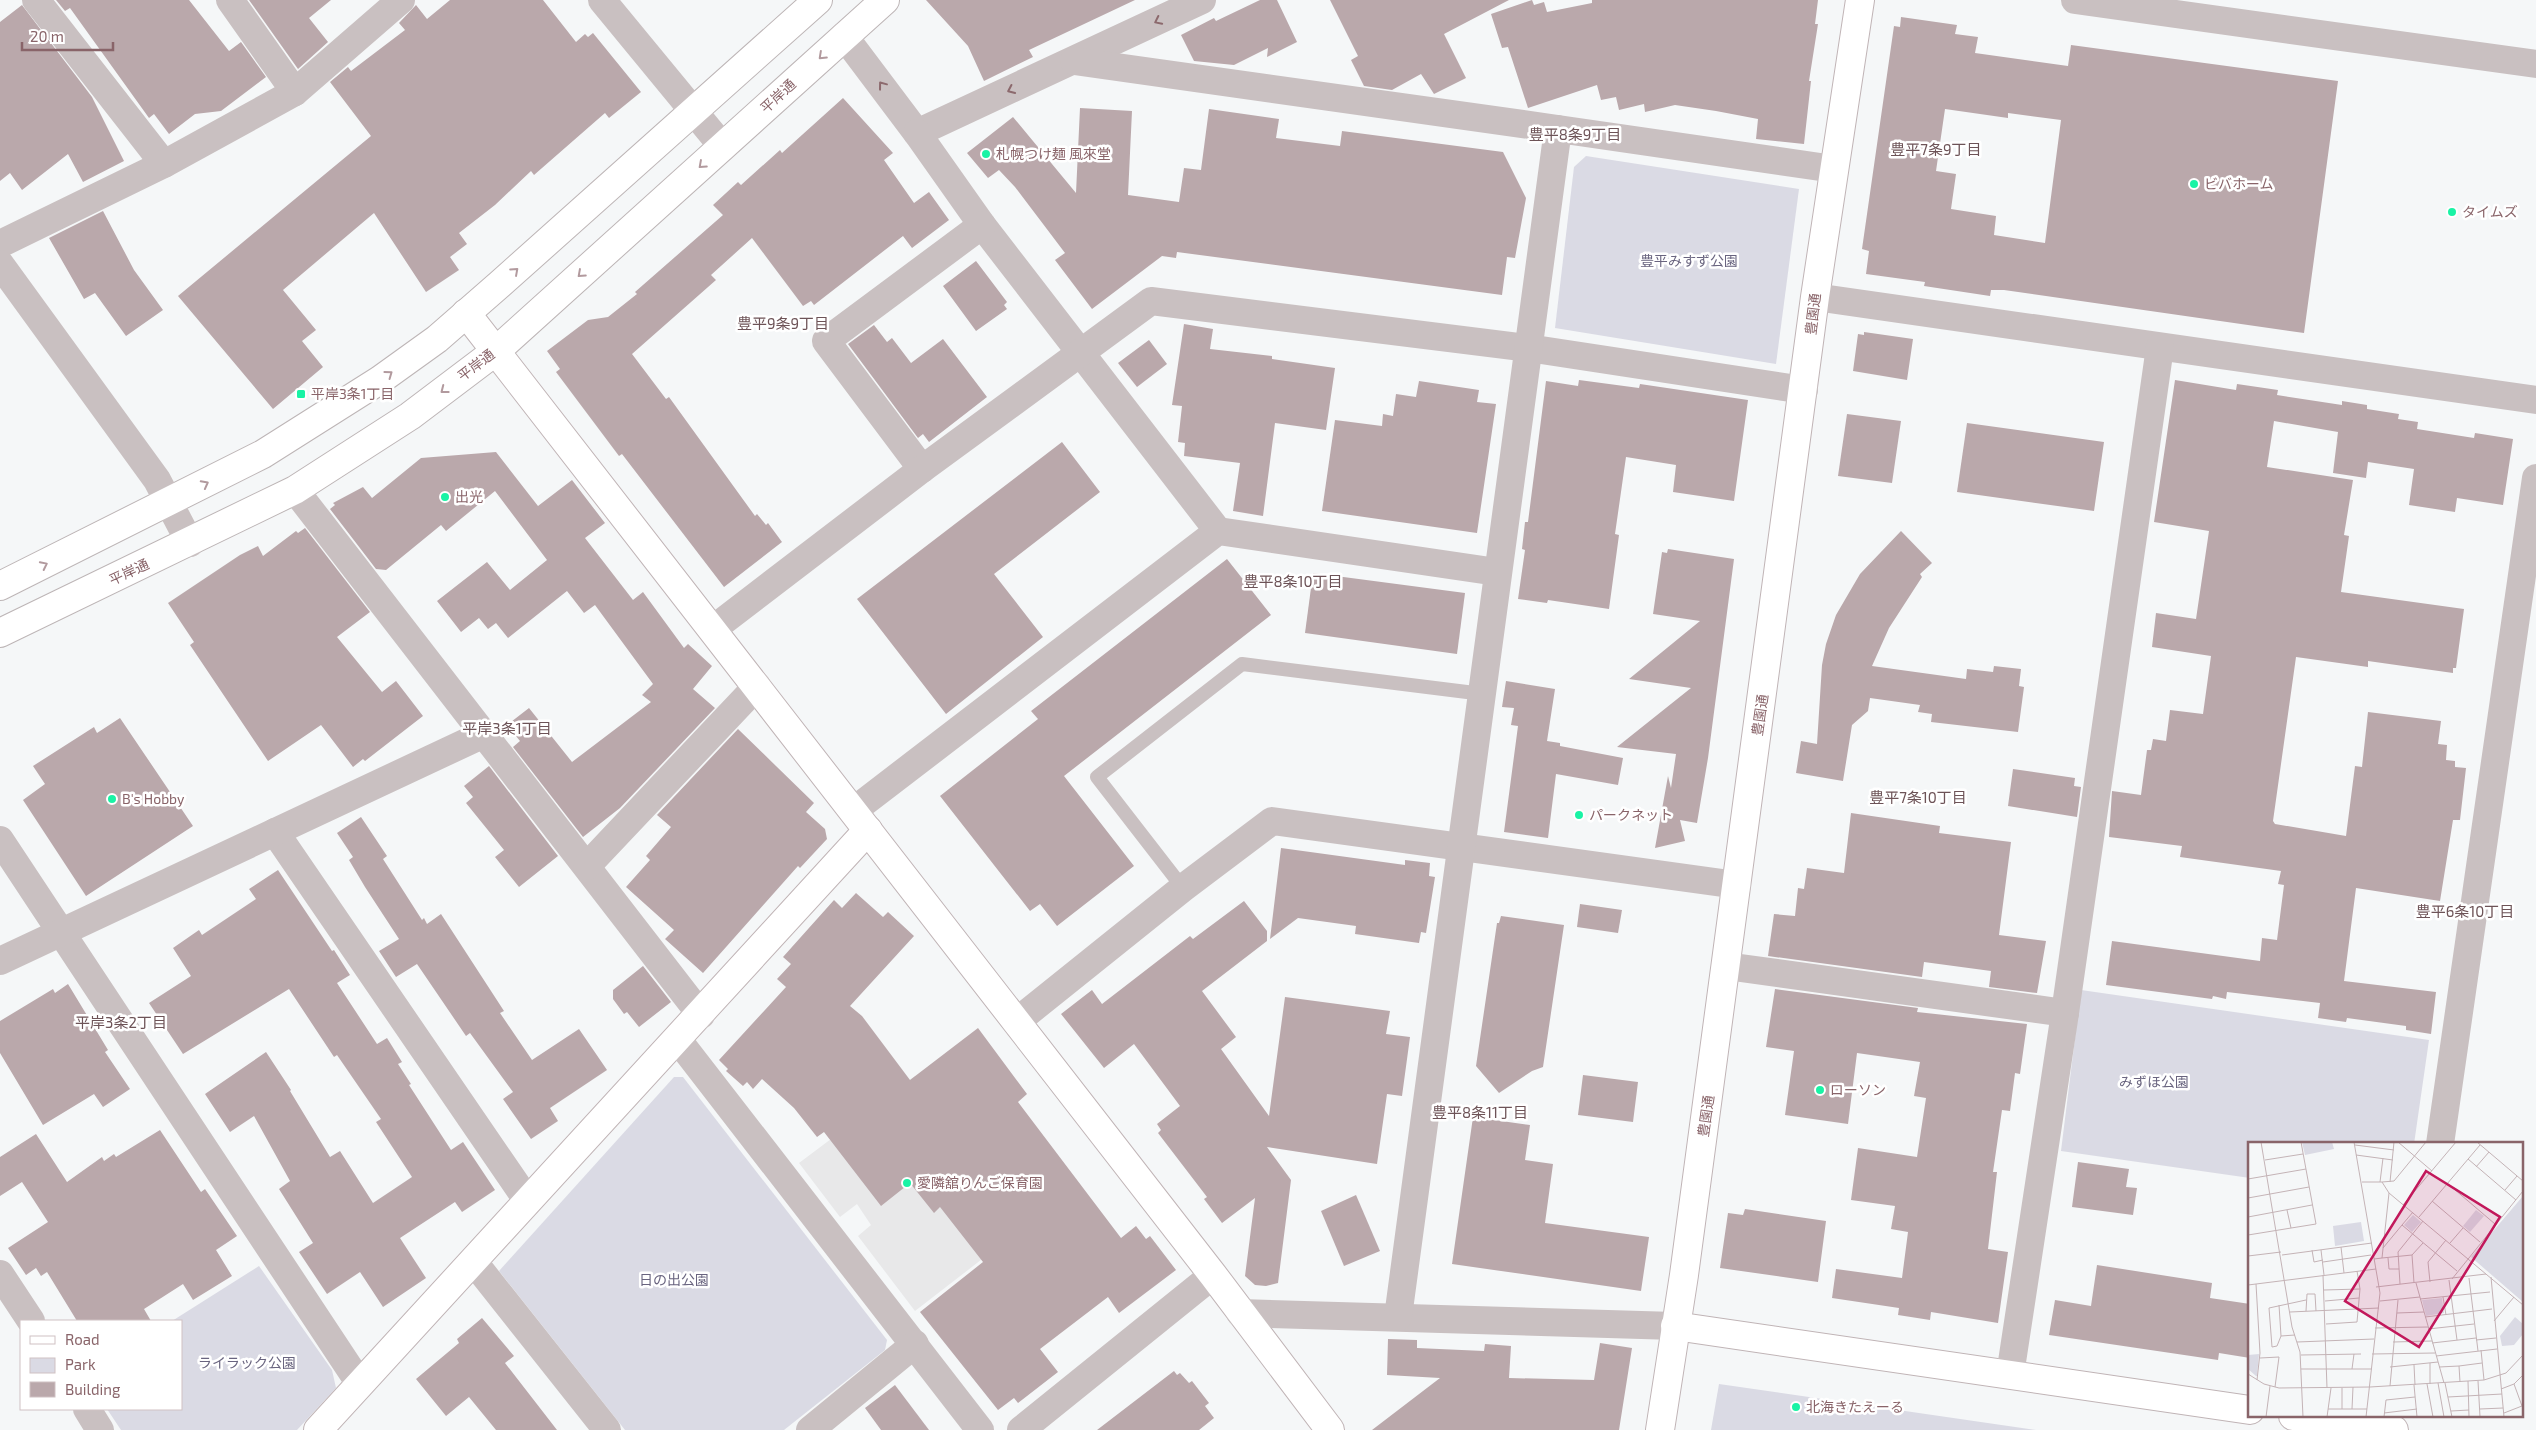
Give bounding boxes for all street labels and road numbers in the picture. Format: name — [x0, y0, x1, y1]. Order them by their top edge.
street label: 平岸通 — [757, 75, 799, 116]
street label: 豊園通 — [1802, 292, 1823, 336]
street label: 平岸通 — [454, 345, 498, 384]
street label: 平岸通 — [106, 555, 151, 588]
street label: 豊園通 — [1748, 693, 1771, 737]
street label: 豊園通 — [1694, 1094, 1717, 1138]

